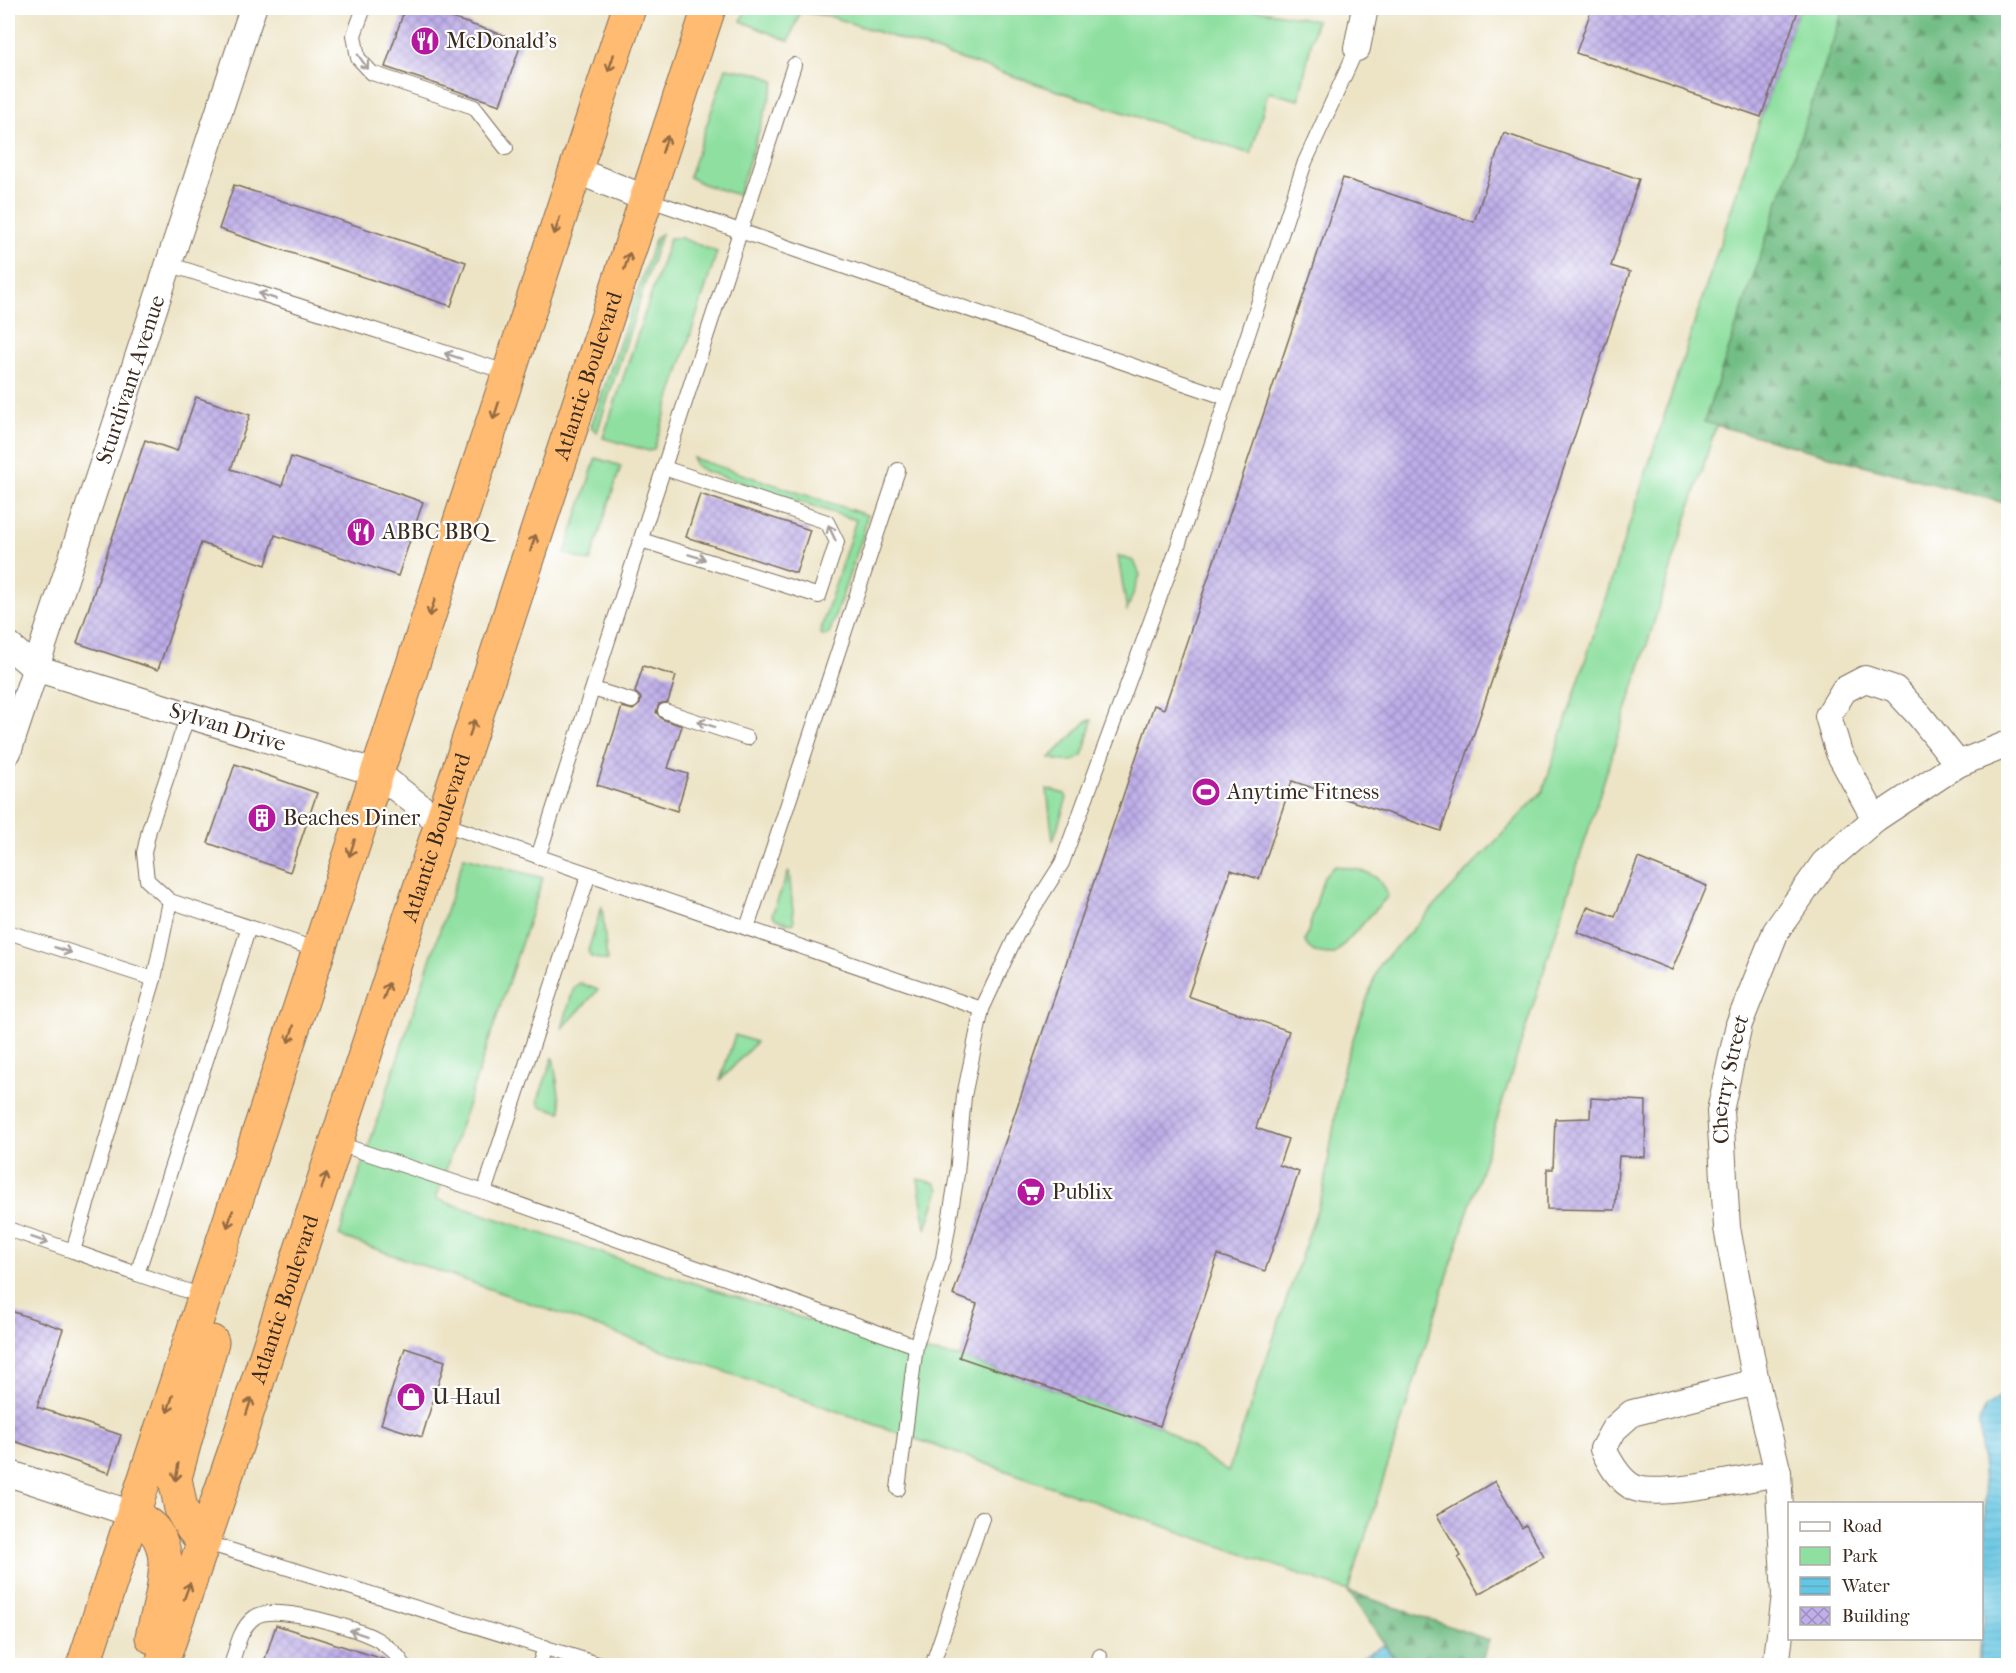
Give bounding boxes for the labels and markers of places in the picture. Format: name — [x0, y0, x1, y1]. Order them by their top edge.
restaurant icon: McDonald's — [409, 25, 441, 57]
place label: McDonald's — [446, 28, 557, 54]
restaurant icon: ABBC BBQ — [345, 516, 377, 548]
place label: ABBC BBQ — [381, 519, 497, 545]
sports icon: Anytime Fitness — [1190, 776, 1222, 808]
place label: Anytime Fitness — [1226, 779, 1379, 805]
building icon: Beaches Diner — [246, 802, 278, 834]
place label: Beaches Diner — [283, 805, 421, 831]
supermarket icon: Publix — [1015, 1176, 1047, 1208]
place label: Publix — [1052, 1179, 1114, 1205]
shop icon: U-Haul — [395, 1381, 427, 1413]
place label: U-Haul — [432, 1384, 501, 1410]

